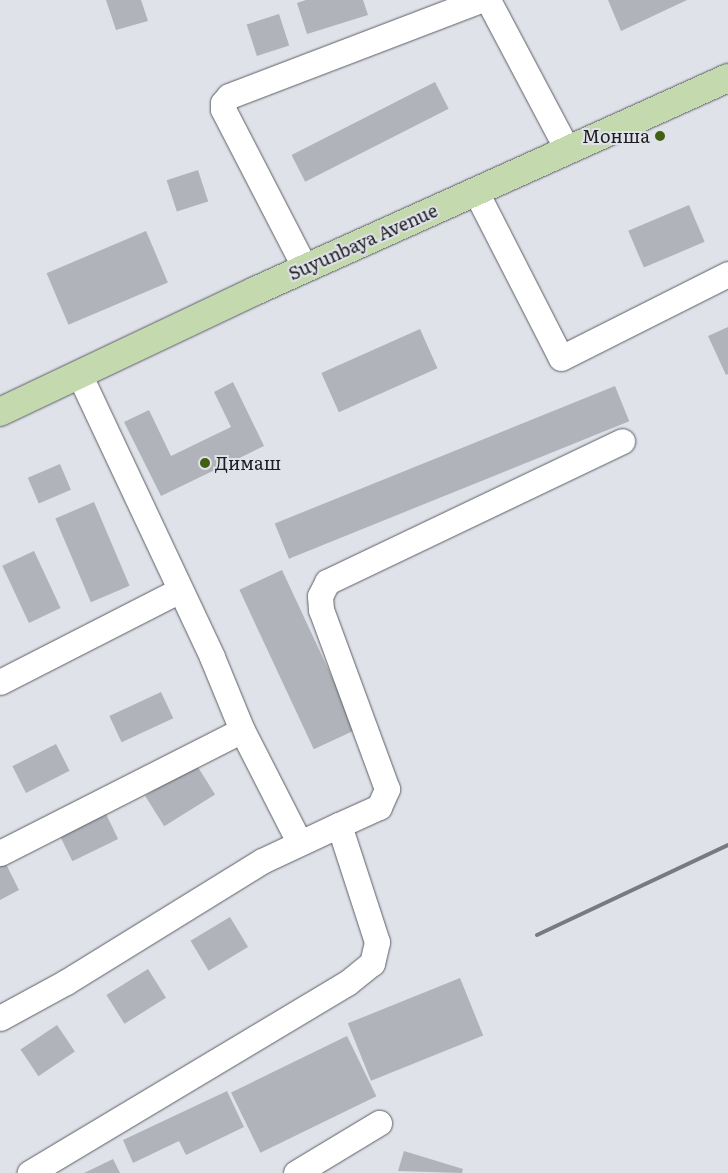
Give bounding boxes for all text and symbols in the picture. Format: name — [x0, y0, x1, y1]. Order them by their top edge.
place label: Монша — [582, 125, 650, 147]
marker: Монша — [654, 130, 666, 142]
street label: Suyunbaya Avenue — [285, 199, 441, 285]
place label: Димаш — [215, 452, 281, 474]
marker: Димаш — [199, 457, 211, 469]

